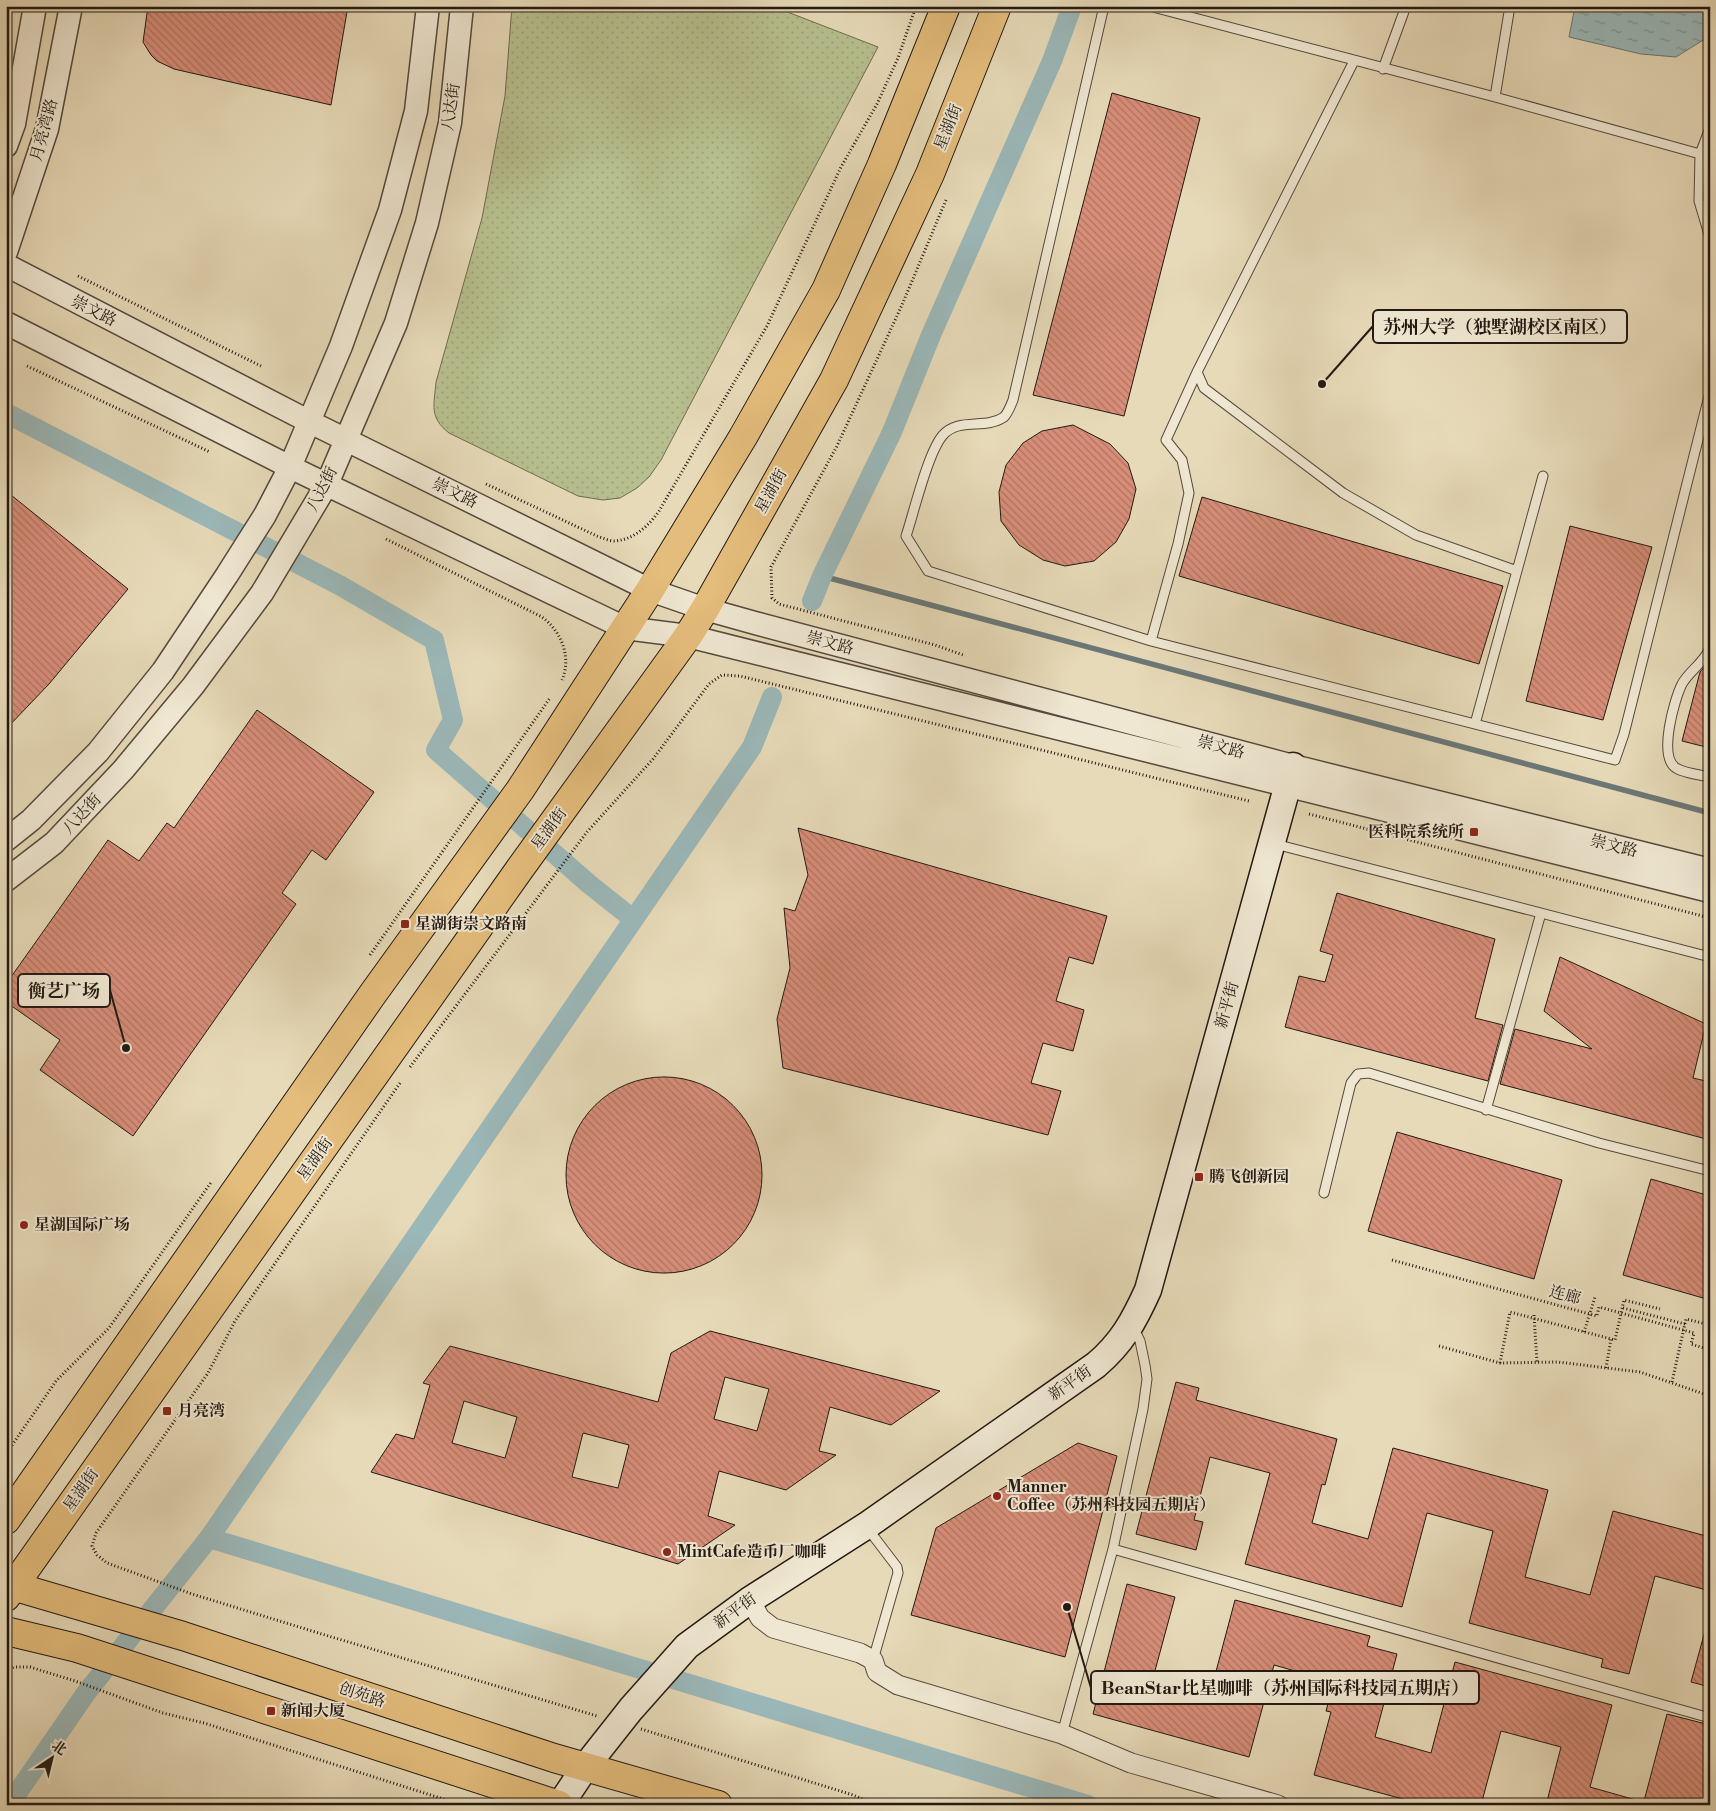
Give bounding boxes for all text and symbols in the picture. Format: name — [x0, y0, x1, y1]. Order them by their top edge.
street label: 八达街 — [438, 82, 464, 132]
street label: 月亮湾路 — [26, 96, 62, 164]
street label: 星湖街 — [930, 101, 966, 153]
street label: 崇文路 — [68, 291, 120, 331]
callout: 苏州大学（独墅湖校区南区） — [1373, 310, 1627, 343]
text: 苏州大学（独墅湖校区南区） — [1383, 316, 1617, 339]
street label: 八达街 — [302, 463, 342, 515]
street label: 星湖街 — [751, 465, 791, 517]
street label: 崇文路 — [429, 473, 481, 513]
street label: 崇文路 — [804, 627, 856, 659]
street label: 崇文路 — [1195, 731, 1247, 763]
street label: 八达街 — [58, 790, 106, 838]
street label: 星湖街 — [527, 804, 571, 854]
place label: 医科院系统所 — [1368, 822, 1464, 842]
marker: 医科院系统所 — [1468, 826, 1480, 838]
street label: 崇文路 — [1588, 830, 1640, 862]
place label: 星湖街崇文路南 — [415, 914, 527, 934]
marker: 星湖街崇文路南 — [399, 918, 411, 930]
callout: 衡艺广场 — [18, 974, 110, 1007]
street label: 新平街 — [1211, 979, 1243, 1031]
text: 衡艺广场 — [28, 980, 100, 1003]
street label: 星湖街 — [293, 1134, 337, 1184]
place label: 腾飞创新园 — [1209, 1167, 1289, 1187]
marker: 腾飞创新园 — [1193, 1171, 1205, 1183]
place label: 星湖国际广场 — [34, 1215, 130, 1235]
marker: 星湖国际广场 — [18, 1219, 30, 1231]
street label: 连廊 — [1547, 1281, 1583, 1309]
street label: 新平街 — [1045, 1361, 1095, 1405]
place label: 月亮湾 — [177, 1401, 225, 1421]
marker: 月亮湾 — [161, 1405, 173, 1417]
street label: 星湖街 — [59, 1465, 103, 1515]
place label: Manner Coffee（苏州科技园五期店） — [1007, 1477, 1215, 1515]
marker: Manner Coffee（苏州科技园五期店） — [991, 1490, 1003, 1502]
place label: MintCafe造币厂咖啡 — [677, 1542, 826, 1562]
marker: MintCafe造币厂咖啡 — [661, 1546, 673, 1558]
street label: 新平街 — [710, 1589, 760, 1633]
callout: BeanStar比星咖啡（苏州国际科技园五期店） — [1091, 1671, 1479, 1704]
text: BeanStar比星咖啡（苏州国际科技园五期店） — [1101, 1677, 1469, 1700]
street label: 创苑路 — [336, 1678, 388, 1712]
place label: 新闻大厦 — [281, 1701, 345, 1721]
marker: 新闻大厦 — [265, 1705, 277, 1717]
north arrow — [28, 1734, 78, 1784]
text: 北 — [48, 1737, 70, 1760]

